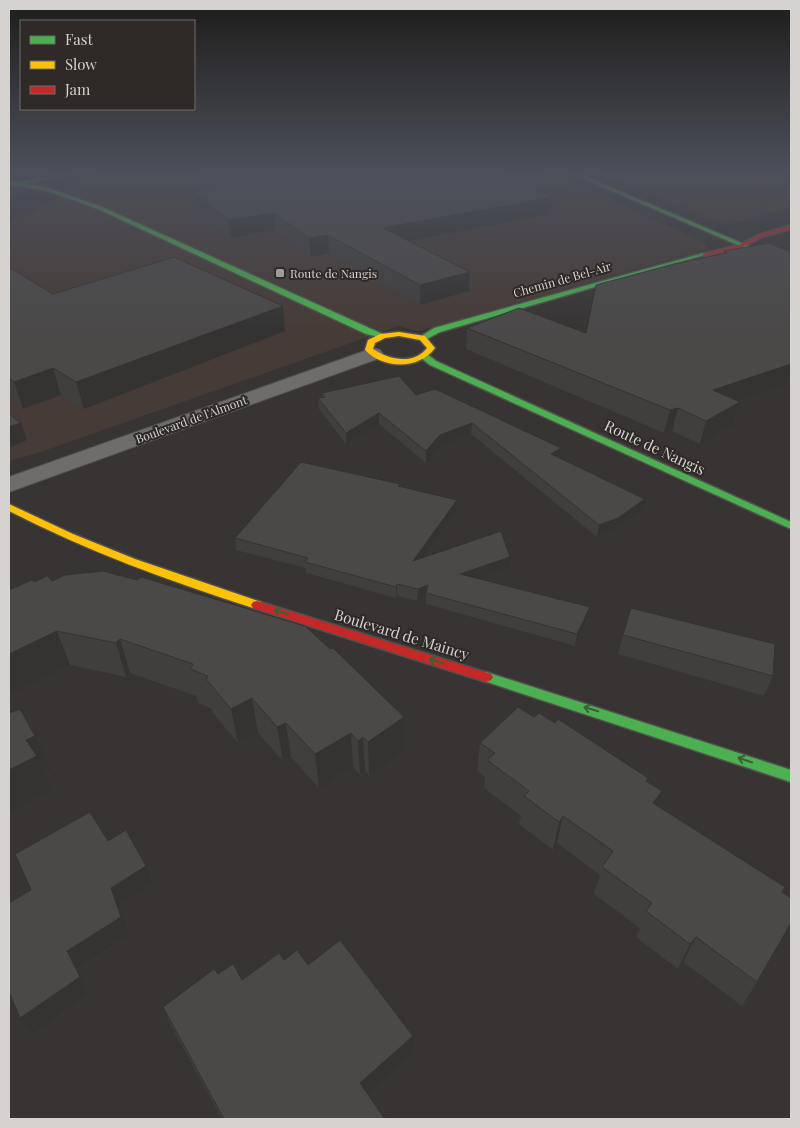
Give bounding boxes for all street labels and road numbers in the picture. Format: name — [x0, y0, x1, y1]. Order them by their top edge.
street label: Chemin de Bel-Air — [511, 257, 613, 301]
street label: Boulevard de l'Almont — [133, 391, 250, 447]
street label: Route de Nangis — [601, 415, 709, 479]
street label: Boulevard de Maincy — [332, 604, 472, 664]

